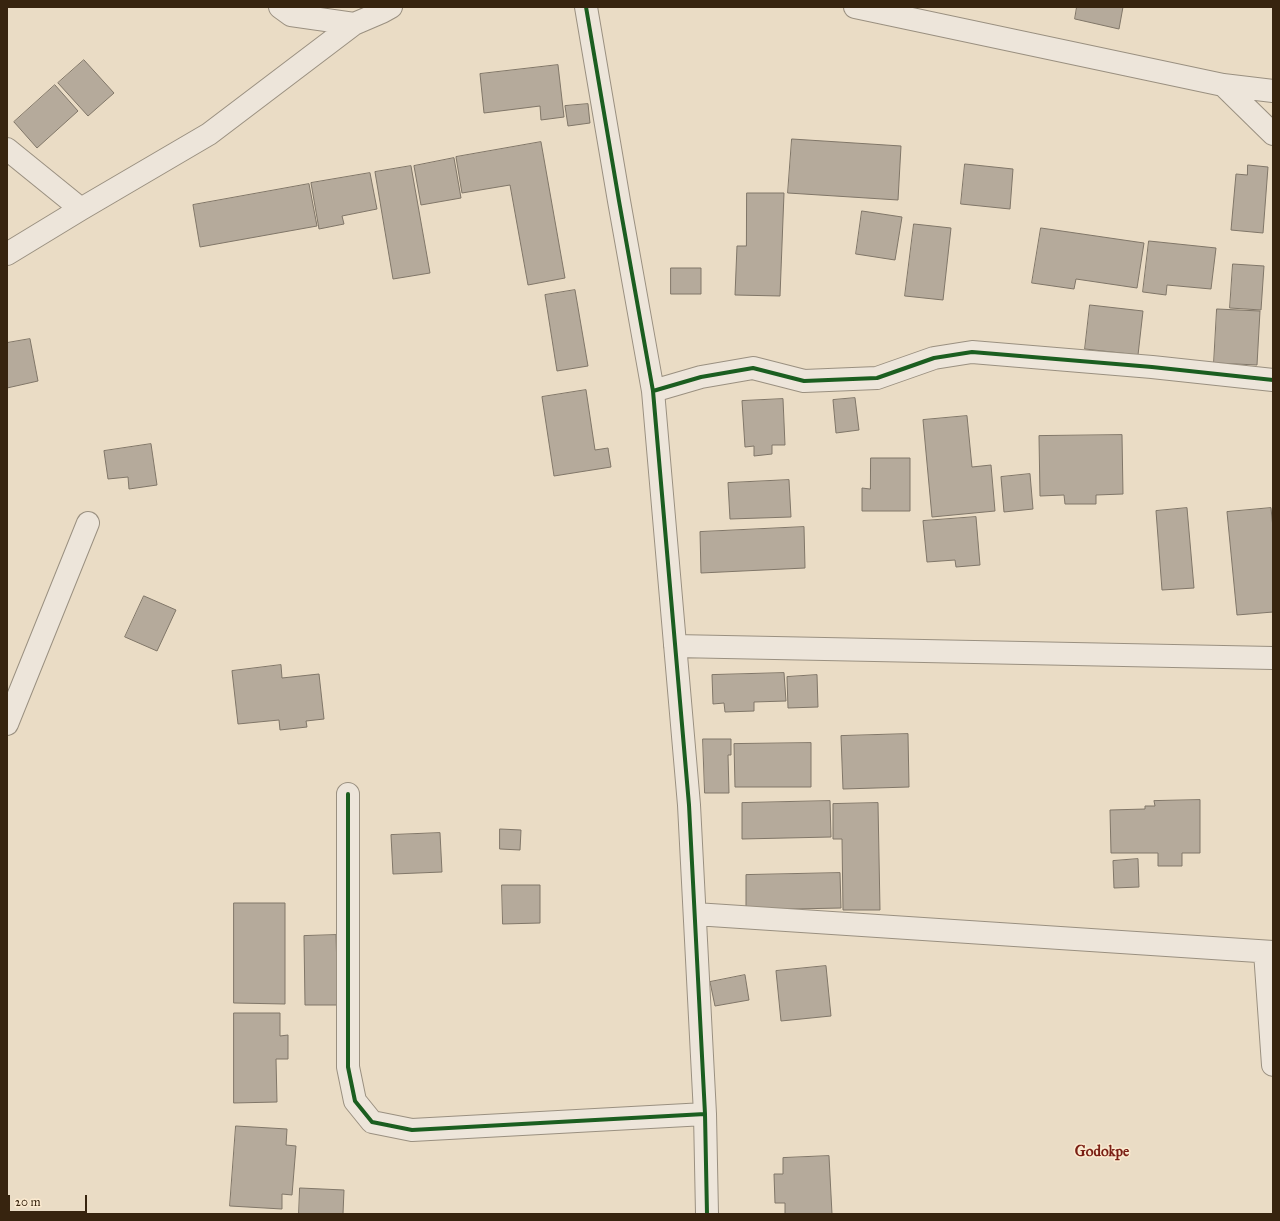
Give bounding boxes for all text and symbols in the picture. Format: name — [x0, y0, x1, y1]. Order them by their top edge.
district label: Godokpe — [1075, 1143, 1129, 1161]
scale bar — [10, 1187, 89, 1213]
text: 20 m — [15, 1195, 41, 1209]

